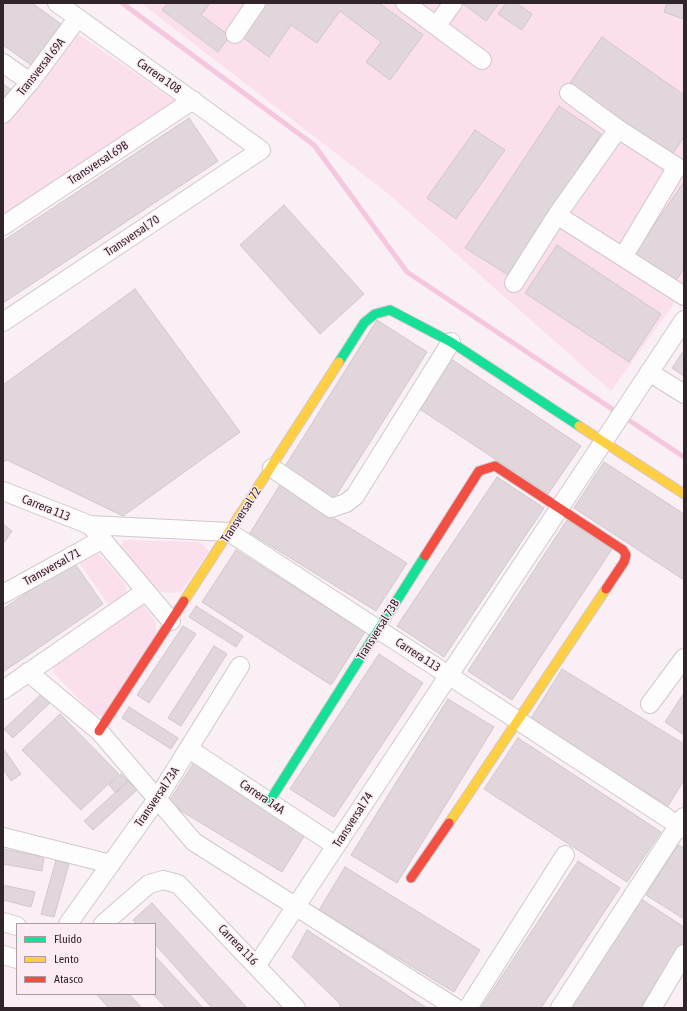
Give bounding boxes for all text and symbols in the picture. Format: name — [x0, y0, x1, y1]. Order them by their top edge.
street label: Transversal 69A — [14, 35, 68, 99]
street label: Carrera 108 — [134, 55, 184, 97]
street label: Transversal 69B — [65, 138, 131, 188]
street label: Transversal 70 — [102, 212, 162, 260]
street label: Transversal 72 — [218, 485, 264, 545]
street label: Carrera 113 — [20, 492, 72, 524]
street label: Transversal 71 — [21, 545, 83, 589]
street label: Transversal 73B — [354, 597, 402, 663]
street label: Carrera 113 — [393, 635, 443, 675]
street label: Transversal 73A — [132, 764, 182, 830]
street label: Carrera 14A — [237, 777, 287, 817]
street label: Transversal 74 — [330, 790, 376, 850]
street label: Carrera 116 — [215, 922, 261, 968]
legend — [16, 923, 156, 995]
text: Fluido — [54, 932, 82, 946]
text: Lento — [54, 952, 79, 966]
text: Atasco — [54, 972, 83, 986]

